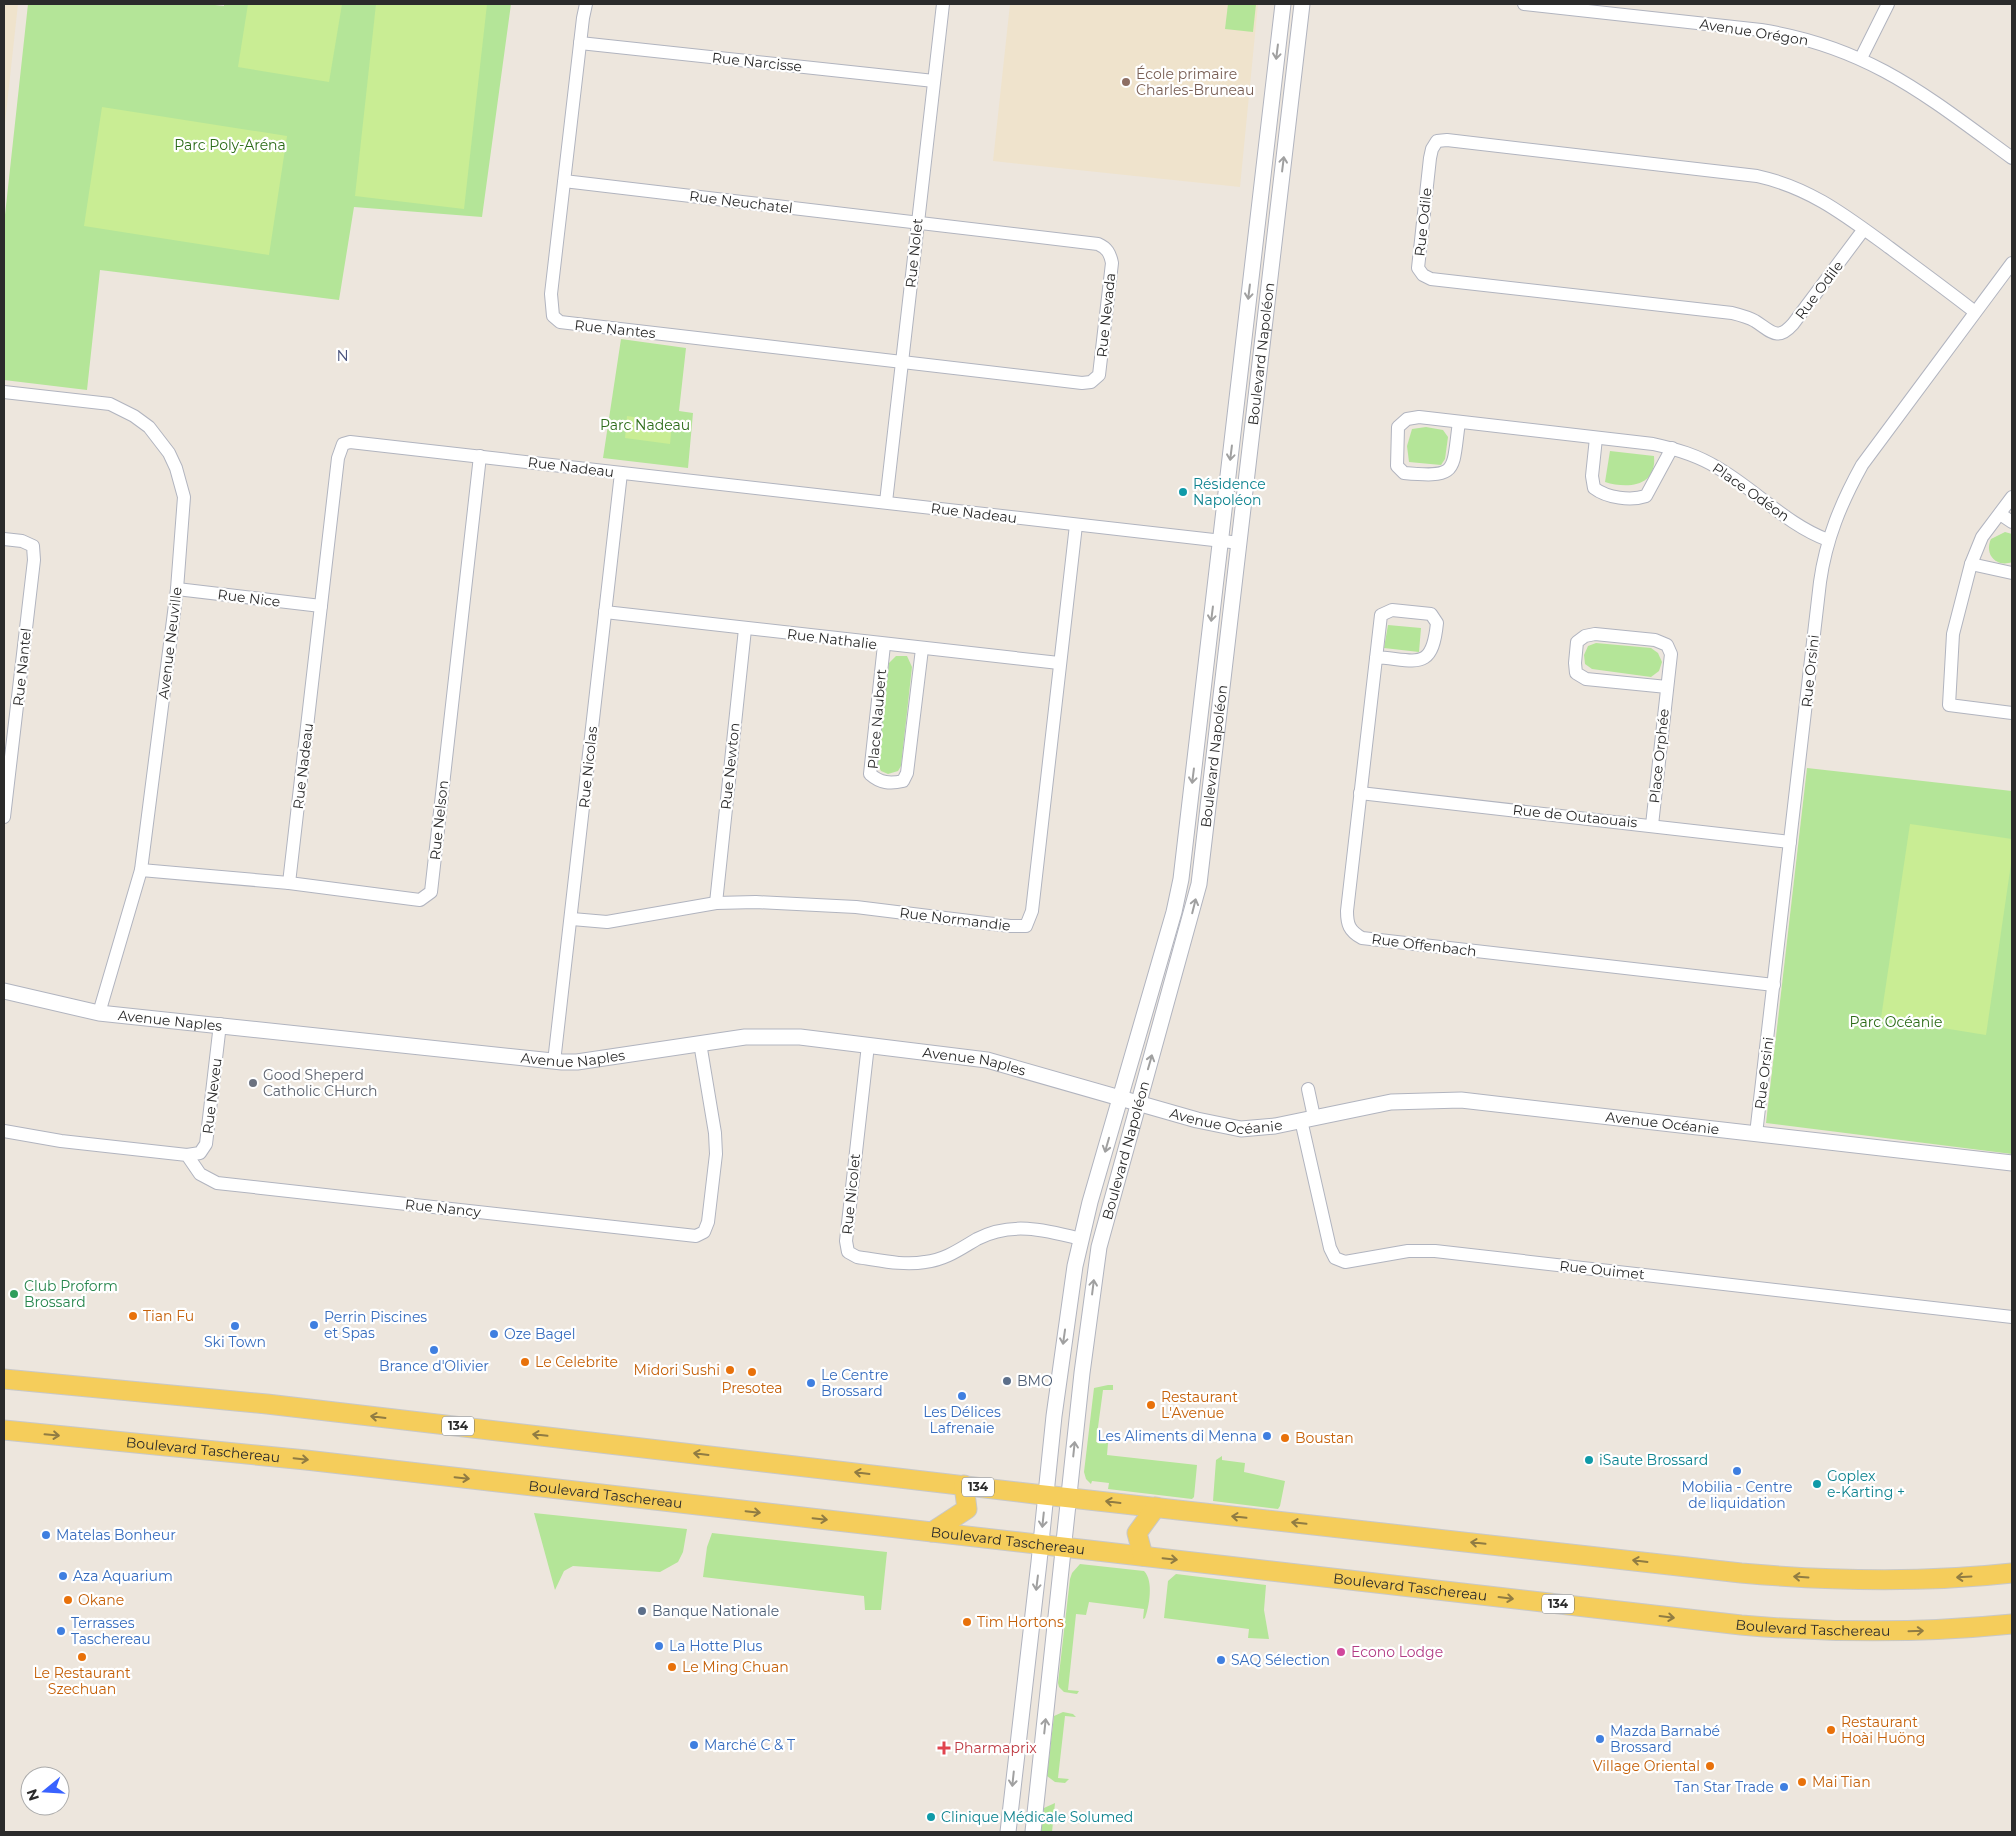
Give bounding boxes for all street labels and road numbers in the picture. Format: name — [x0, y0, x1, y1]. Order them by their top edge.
street label: Avenue Orégon — [1698, 15, 1810, 49]
street label: Rue Narcisse — [711, 48, 803, 76]
street label: Rue Neuchatel — [688, 187, 794, 217]
street label: Rue Odile — [1410, 187, 1436, 257]
street label: Rue Nolet — [901, 217, 927, 289]
street label: Rue Odile — [1791, 257, 1847, 323]
street label: Rue Nevada — [1093, 272, 1119, 358]
street label: Boulevard Napoléon — [1244, 282, 1278, 426]
street label: Rue Nantes — [574, 316, 657, 342]
street label: Rue Nadeau — [527, 453, 615, 481]
street label: Place Odéon — [1709, 459, 1793, 525]
street label: Rue Nadeau — [930, 499, 1018, 527]
street label: Rue Nice — [217, 585, 281, 611]
street label: Avenue Neuville — [154, 586, 186, 700]
street label: Rue Nathalie — [786, 625, 878, 653]
street label: Rue Nantel — [9, 627, 35, 707]
street label: Rue Orsini — [1797, 634, 1823, 708]
street label: Place Naubert — [864, 668, 890, 770]
street label: Boulevard Napoléon — [1197, 684, 1231, 828]
street label: Place Orphée — [1645, 708, 1673, 804]
street label: Rue Nadeau — [289, 722, 317, 810]
street label: Rue Newton — [716, 722, 744, 810]
street label: Rue Nicolas — [575, 725, 601, 809]
street label: Rue Nelson — [426, 779, 452, 861]
street label: Rue de Outaouais — [1512, 801, 1638, 832]
street label: Rue Normandie — [899, 903, 1011, 935]
street label: Rue Offenbach — [1370, 930, 1478, 960]
street label: Avenue Naples — [117, 1006, 223, 1035]
street label: Rue Orsini — [1751, 1036, 1777, 1110]
street label: Avenue Naples — [922, 1043, 1028, 1080]
street label: Avenue Naples — [520, 1046, 626, 1071]
street label: Rue Neveu — [198, 1057, 226, 1135]
street label: Boulevard Napoléon — [1098, 1079, 1153, 1222]
street label: Avenue Océanie — [1168, 1104, 1284, 1139]
street label: Avenue Océanie — [1605, 1108, 1720, 1138]
street label: Rue Nicolet — [838, 1152, 864, 1235]
street label: Rue Nancy — [404, 1195, 482, 1221]
street label: Rue Ouimet — [1559, 1257, 1646, 1283]
road number: 134 — [442, 1416, 474, 1435]
street label: Boulevard Taschereau — [125, 1433, 281, 1466]
street label: Boulevard Taschereau — [528, 1477, 684, 1512]
road number: 134 — [962, 1478, 994, 1496]
street label: Boulevard Taschereau — [930, 1523, 1086, 1558]
street label: Boulevard Taschereau — [1332, 1569, 1488, 1605]
road number: 134 — [1542, 1595, 1574, 1614]
street label: Boulevard Taschereau — [1735, 1615, 1890, 1640]

